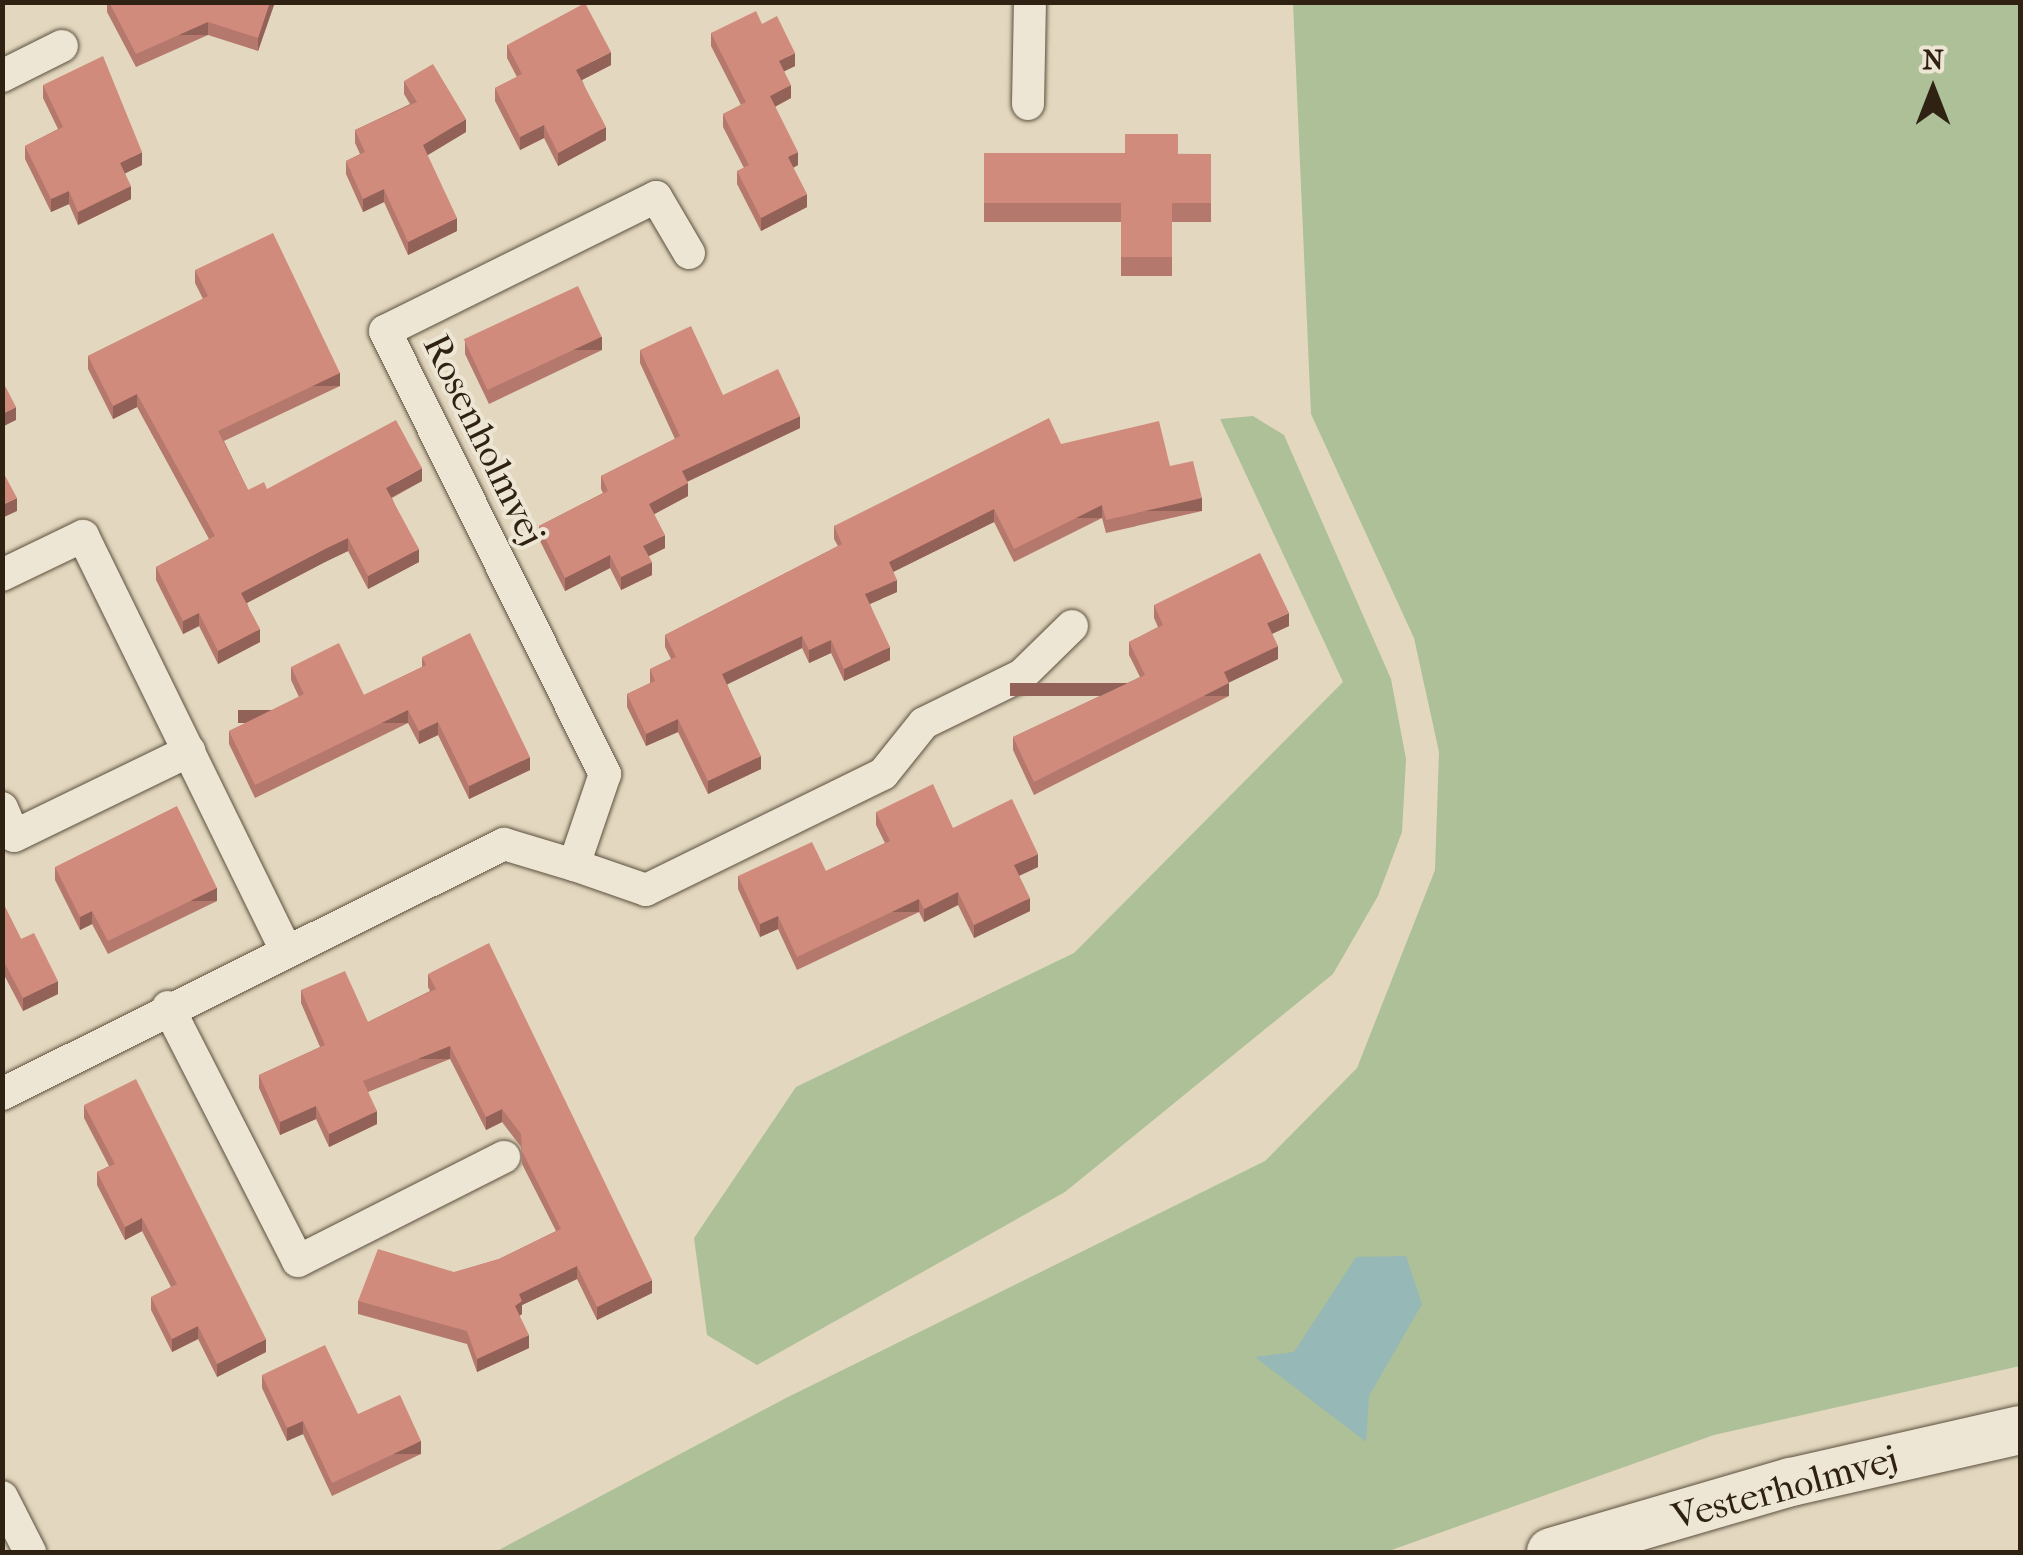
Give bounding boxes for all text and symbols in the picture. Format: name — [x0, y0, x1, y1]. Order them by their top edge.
north arrow — [1883, 40, 1983, 140]
text: N — [1922, 43, 1944, 76]
street label: Rosenholmvej — [413, 327, 555, 553]
street label: Vesterholmvej — [1667, 1436, 1903, 1540]

